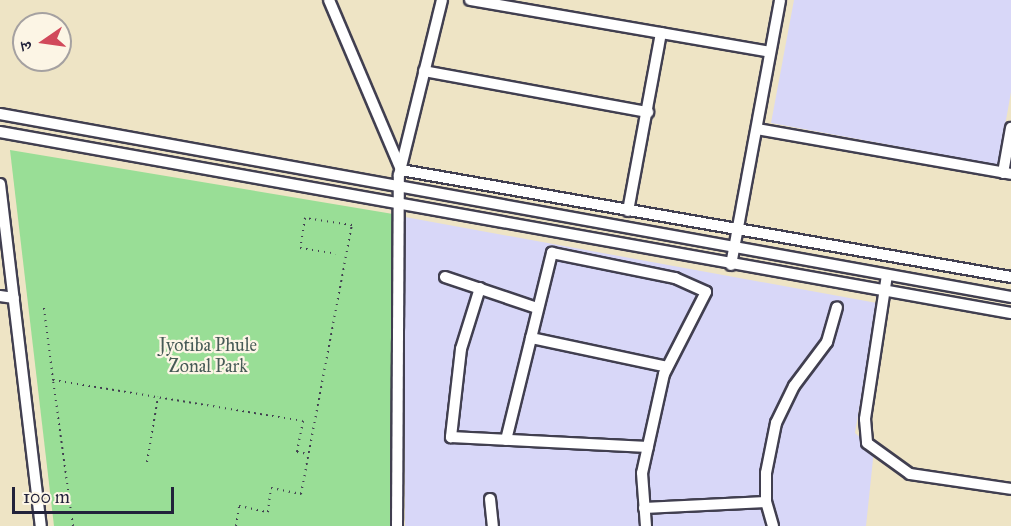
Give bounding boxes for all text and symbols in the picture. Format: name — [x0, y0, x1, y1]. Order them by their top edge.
north arrow — [12, 12, 72, 72]
text: उ — [16, 40, 36, 52]
park label: Jyotiba Phule Zonal Park — [159, 335, 257, 378]
scale bar — [15, 475, 177, 513]
text: 100 m — [23, 486, 70, 508]

